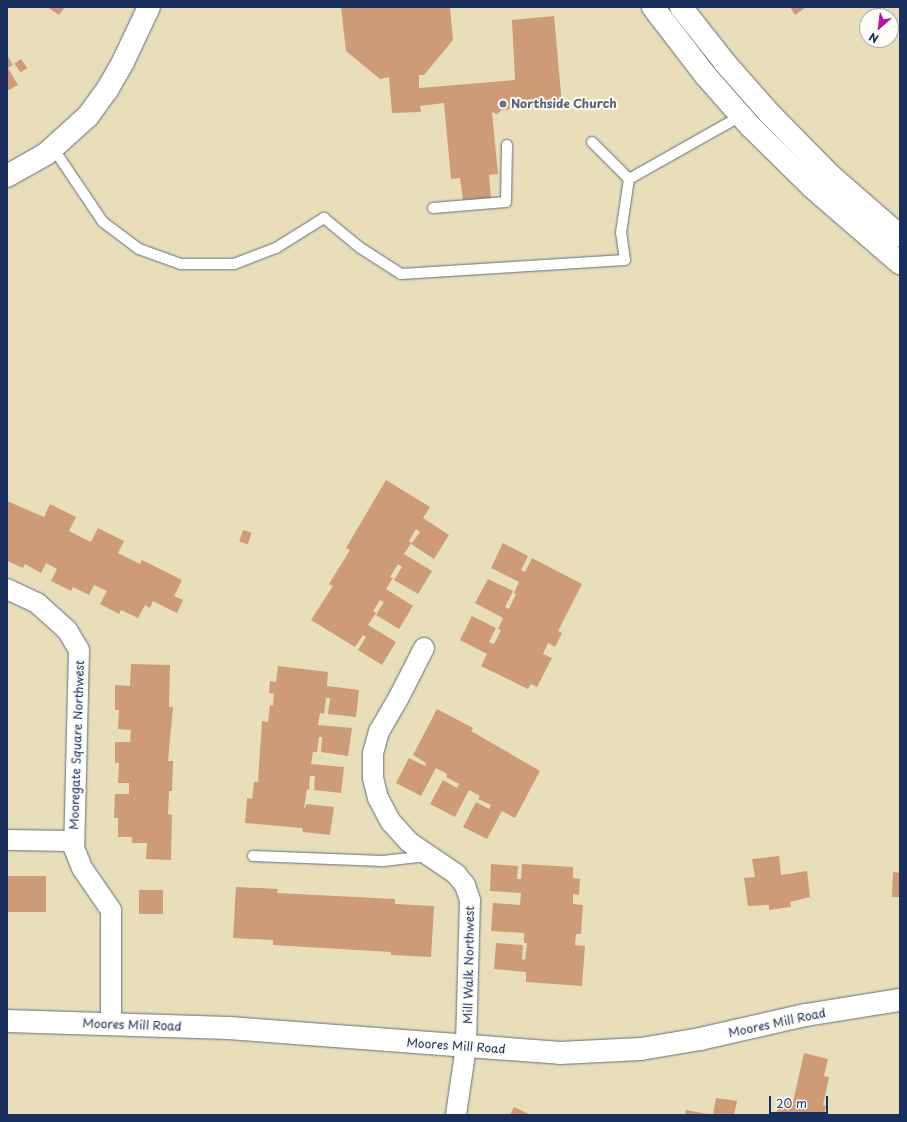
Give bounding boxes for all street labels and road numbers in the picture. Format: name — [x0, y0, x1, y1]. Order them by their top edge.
street label: Mooregate Square Northwest — [67, 660, 87, 830]
street label: Mill Walk Northwest — [461, 905, 477, 1025]
street label: Moores Mill Road — [726, 1006, 828, 1040]
street label: Moores Mill Road — [82, 1016, 182, 1034]
street label: Moores Mill Road — [405, 1035, 507, 1057]

